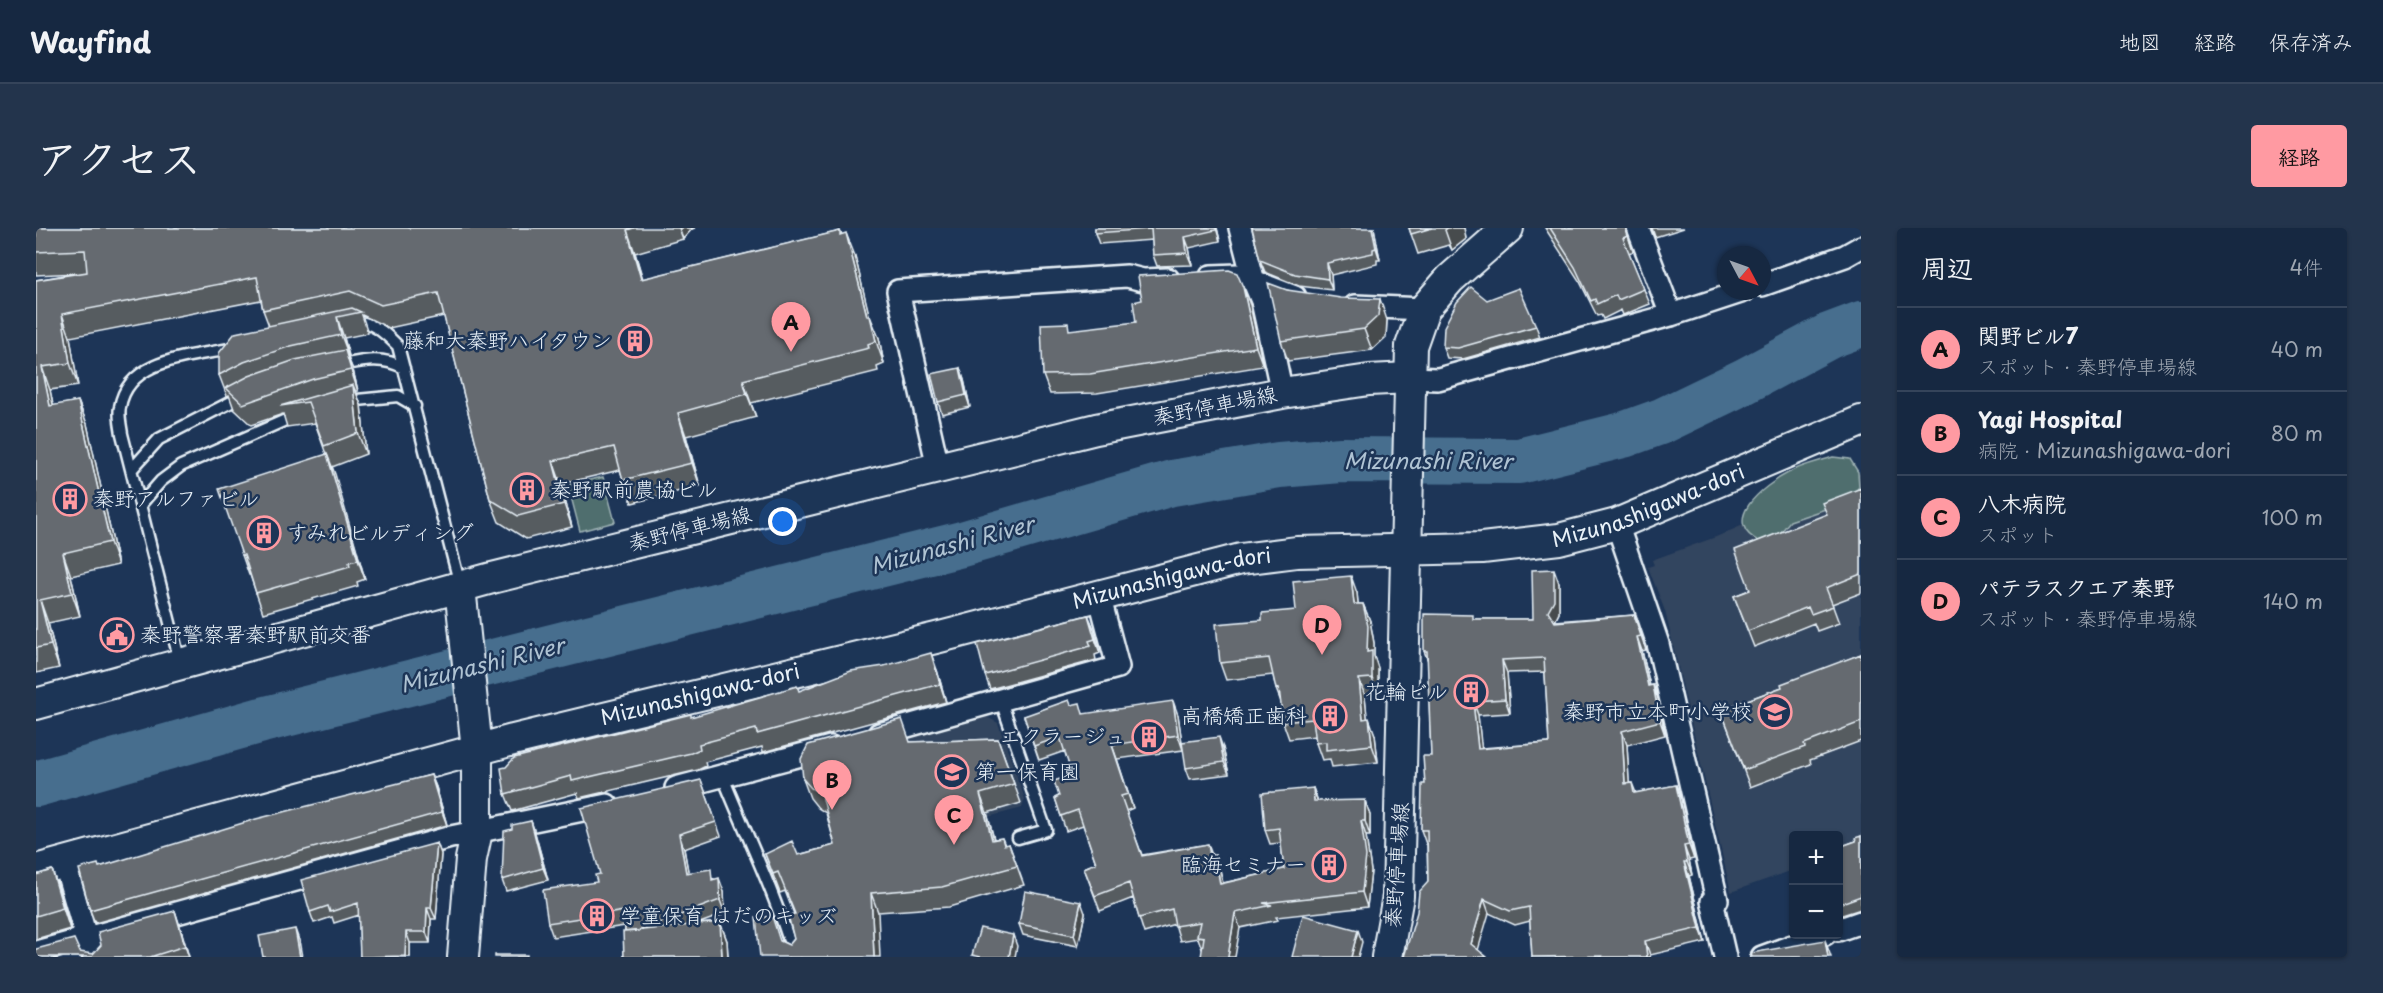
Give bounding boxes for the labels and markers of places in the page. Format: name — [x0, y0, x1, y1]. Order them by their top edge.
pin: A — [772, 302, 810, 352]
place label: 藤和大秦野ハイタウン — [403, 323, 612, 355]
building icon: 藤和大秦野ハイタウン — [617, 323, 653, 359]
building icon: 秦野駅前農協ビル — [509, 472, 545, 508]
place label: 秦野駅前農協ビル — [550, 472, 718, 504]
building icon: 秦野アルファビル — [52, 481, 88, 517]
place label: 秦野アルファビル — [93, 481, 259, 513]
building icon: すみれビルディング — [246, 515, 282, 551]
place label: すみれビルディング — [287, 515, 474, 547]
pin: D — [1302, 606, 1342, 655]
public building icon: 秦野警察署秦野駅前交番 — [99, 617, 135, 653]
place label: 秦野警察署秦野駅前交番 — [140, 617, 371, 649]
place label: 花輪ビル — [1364, 674, 1448, 706]
building icon: 花輪ビル — [1453, 674, 1489, 710]
place label: 秦野市立本町小学校 — [1563, 694, 1752, 726]
school or university icon: 秦野市立本町小学校 — [1757, 694, 1793, 730]
place label: 高橋矯正歯科 — [1181, 698, 1307, 730]
building icon: 高橋矯正歯科 — [1312, 698, 1348, 734]
place label: エクラージュ — [1000, 719, 1126, 751]
building icon: エクラージュ — [1131, 719, 1167, 755]
school or university icon: 第一保育園 — [934, 754, 970, 790]
place label: 第一保育園 — [975, 754, 1080, 786]
pin: B — [812, 760, 852, 810]
pin: C — [934, 796, 974, 845]
place label: 臨海セミナー — [1180, 847, 1306, 879]
building icon: 臨海セミナー — [1311, 847, 1347, 883]
building icon: 学童保育 はだのキッズ — [579, 898, 615, 934]
place label: 学童保育 はだのキッズ — [620, 898, 837, 930]

